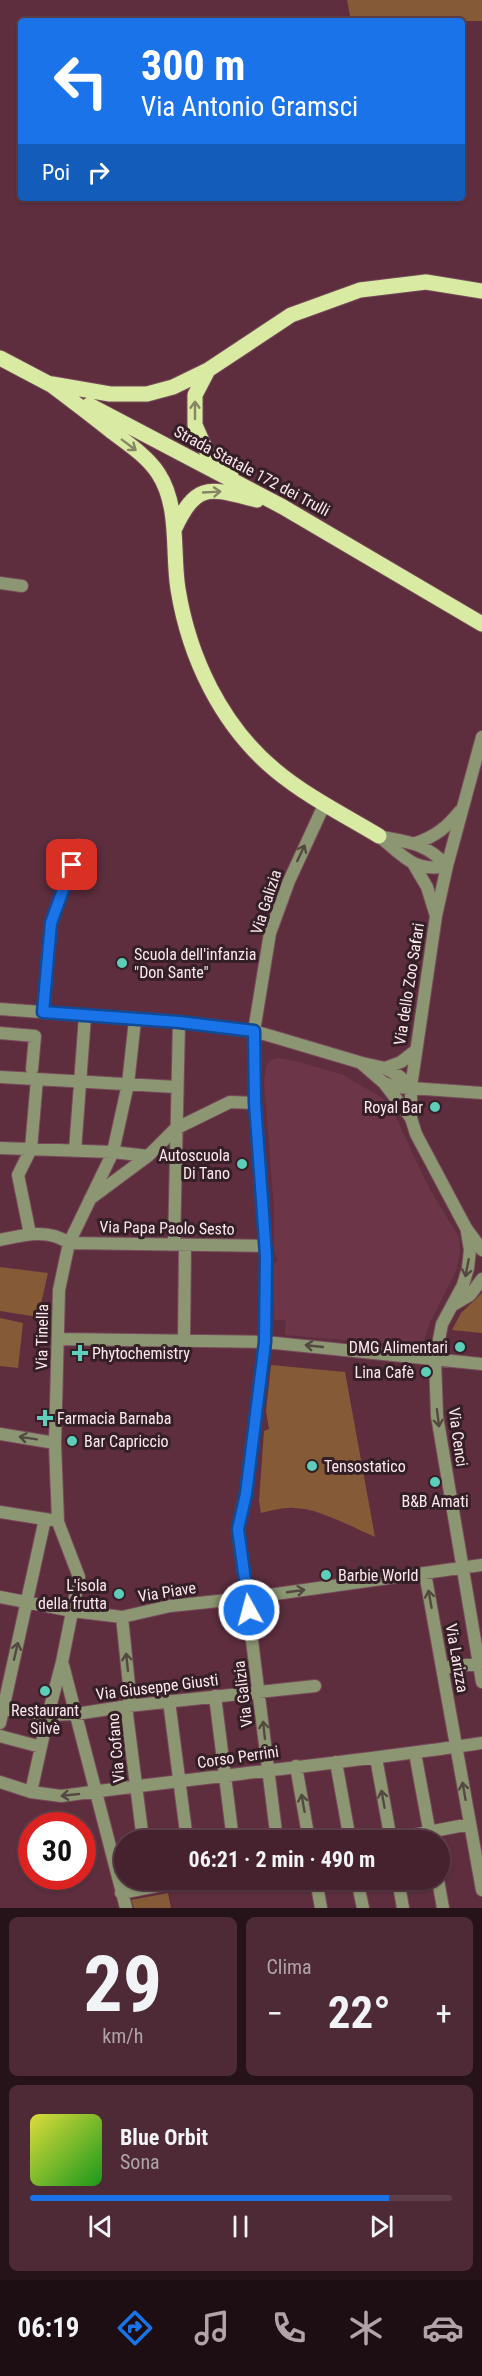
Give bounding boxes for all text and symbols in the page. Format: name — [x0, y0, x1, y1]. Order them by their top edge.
text: 300 m — [141, 41, 246, 90]
icon: left — [42, 42, 120, 120]
text: Via Antonio Gramsci — [141, 91, 358, 123]
icon: right — [82, 156, 115, 189]
text: Poi — [42, 160, 70, 185]
one-way arrow — [189, 400, 201, 420]
street label: Strada Statale 172 dei Trulli — [171, 422, 333, 520]
one-way arrow — [121, 438, 137, 451]
one-way arrow — [202, 487, 221, 498]
pin — [46, 839, 97, 890]
one-way arrow — [296, 845, 308, 863]
icon: arrive — [55, 848, 88, 881]
street label: Via Galizia — [247, 867, 285, 937]
street label: Via dello Zoo Safari — [390, 921, 428, 1047]
place label: Scuola dell'infanzia "Don Sante" — [134, 945, 256, 982]
marker: Scuola dell'infanzia "Don Sante" — [115, 956, 129, 970]
place label: Royal Bar — [364, 1098, 423, 1117]
marker: Royal Bar — [428, 1100, 442, 1114]
place label: Autoscuola Di Tano — [159, 1146, 230, 1183]
marker: Autoscuola Di Tano — [235, 1157, 249, 1171]
street label: Via Papa Paolo Sesto — [99, 1217, 235, 1239]
one-way arrow — [461, 1258, 472, 1277]
street label: Via Tinella — [32, 1304, 52, 1370]
place label: DMG Alimentari — [349, 1338, 448, 1357]
one-way arrow — [305, 1340, 325, 1351]
marker: DMG Alimentari — [453, 1340, 467, 1354]
place label: Phytochemistry — [92, 1344, 190, 1363]
marker: Phytochemistry — [73, 1346, 87, 1360]
place label: Lina Cafè — [355, 1363, 414, 1382]
marker: Lina Cafè — [419, 1365, 433, 1379]
street label: Via Cenci — [444, 1406, 472, 1468]
one-way arrow — [433, 1408, 444, 1427]
place label: Farmacia Barnaba — [57, 1409, 171, 1428]
marker: Farmacia Barnaba — [38, 1411, 52, 1425]
place label: Bar Capriccio — [84, 1432, 169, 1451]
one-way arrow — [18, 1433, 38, 1444]
marker: Bar Capriccio — [65, 1434, 79, 1448]
place label: Tensostatico — [324, 1457, 406, 1476]
marker: Tensostatico — [305, 1459, 319, 1473]
marker: B&B Amati — [428, 1475, 442, 1489]
place label: B&B Amati — [401, 1492, 469, 1511]
place label: Barbie World — [338, 1566, 418, 1585]
marker: Barbie World — [319, 1568, 333, 1582]
place label: L'isola della frutta — [38, 1576, 107, 1613]
street label: Via Piave — [137, 1578, 197, 1606]
position arrow — [217, 1578, 281, 1642]
one-way arrow — [286, 1585, 306, 1596]
marker: L'isola della frutta — [112, 1587, 126, 1601]
one-way arrow — [424, 1590, 435, 1610]
street label: Via Larizza — [442, 1622, 472, 1694]
one-way arrow — [10, 1642, 22, 1661]
one-way arrow — [121, 1652, 132, 1672]
street label: Via Galizia — [230, 1660, 256, 1728]
street label: Via Giuseppe Giusti — [95, 1670, 219, 1704]
marker: Restaurant Silvè — [38, 1684, 52, 1698]
place label: Restaurant Silvè — [11, 1701, 79, 1738]
street label: Via Cofano — [104, 1713, 128, 1783]
one-way arrow — [258, 1721, 269, 1741]
street label: Corso Perrini — [196, 1742, 280, 1772]
one-way arrow — [458, 1782, 469, 1802]
one-way arrow — [60, 1790, 80, 1801]
one-way arrow — [378, 1790, 389, 1809]
one-way arrow — [297, 1794, 308, 1814]
speed limit sign: 30 — [18, 1812, 96, 1890]
text: 06:21 · 2 min · 490 m — [189, 1847, 375, 1872]
text: 29 — [83, 1939, 162, 2030]
text: Clima — [267, 1955, 312, 1979]
text: 22° — [328, 1986, 391, 2039]
text: − — [267, 1994, 283, 2033]
text: + — [436, 1994, 452, 2033]
text: km/h — [102, 2024, 143, 2048]
text: Blue Orbit — [120, 2125, 208, 2150]
text: Sona — [120, 2150, 160, 2174]
icon: previous — [84, 2210, 117, 2243]
icon: pause — [224, 2210, 257, 2243]
icon: next — [365, 2210, 398, 2243]
icon: directions — [114, 2307, 156, 2349]
icon: music — [191, 2307, 233, 2349]
icon: phone — [268, 2307, 310, 2349]
icon: climate — [345, 2307, 387, 2349]
icon: car — [422, 2307, 464, 2349]
text: 06:19 — [18, 2312, 79, 2344]

